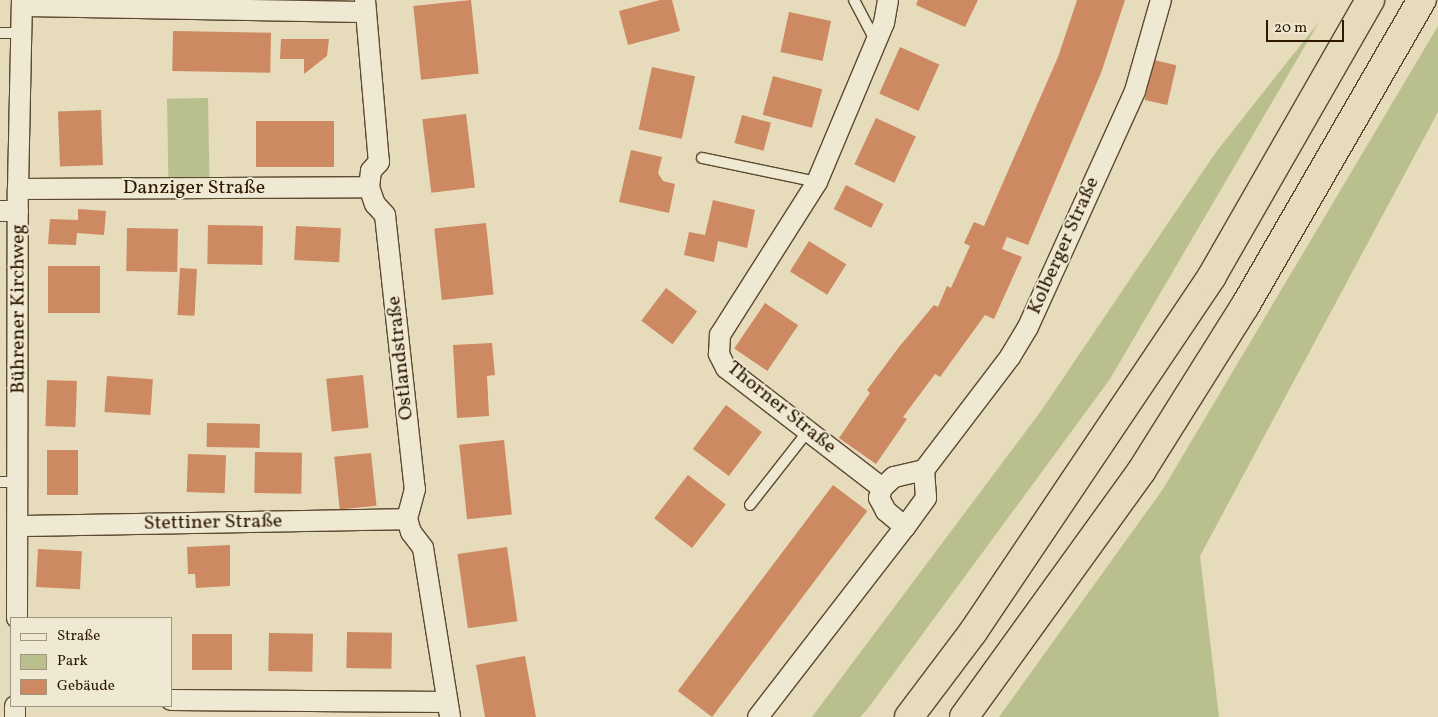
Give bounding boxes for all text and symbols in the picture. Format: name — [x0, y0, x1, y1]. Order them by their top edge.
scale bar — [1268, 10, 1346, 42]
text: 20 m — [1274, 18, 1307, 39]
street label: Kolberger Straße — [1023, 174, 1105, 318]
street label: Danziger Straße — [123, 176, 265, 200]
street label: Bührener Kirchweg — [7, 224, 31, 394]
street label: Ostlandstraße — [383, 295, 419, 421]
street label: Thorner Straße — [721, 357, 841, 459]
street label: Stettiner Straße — [143, 510, 283, 536]
legend — [10, 617, 172, 707]
text: Straße — [57, 626, 100, 647]
text: Park — [57, 651, 88, 672]
text: Gebäude — [57, 676, 115, 697]

